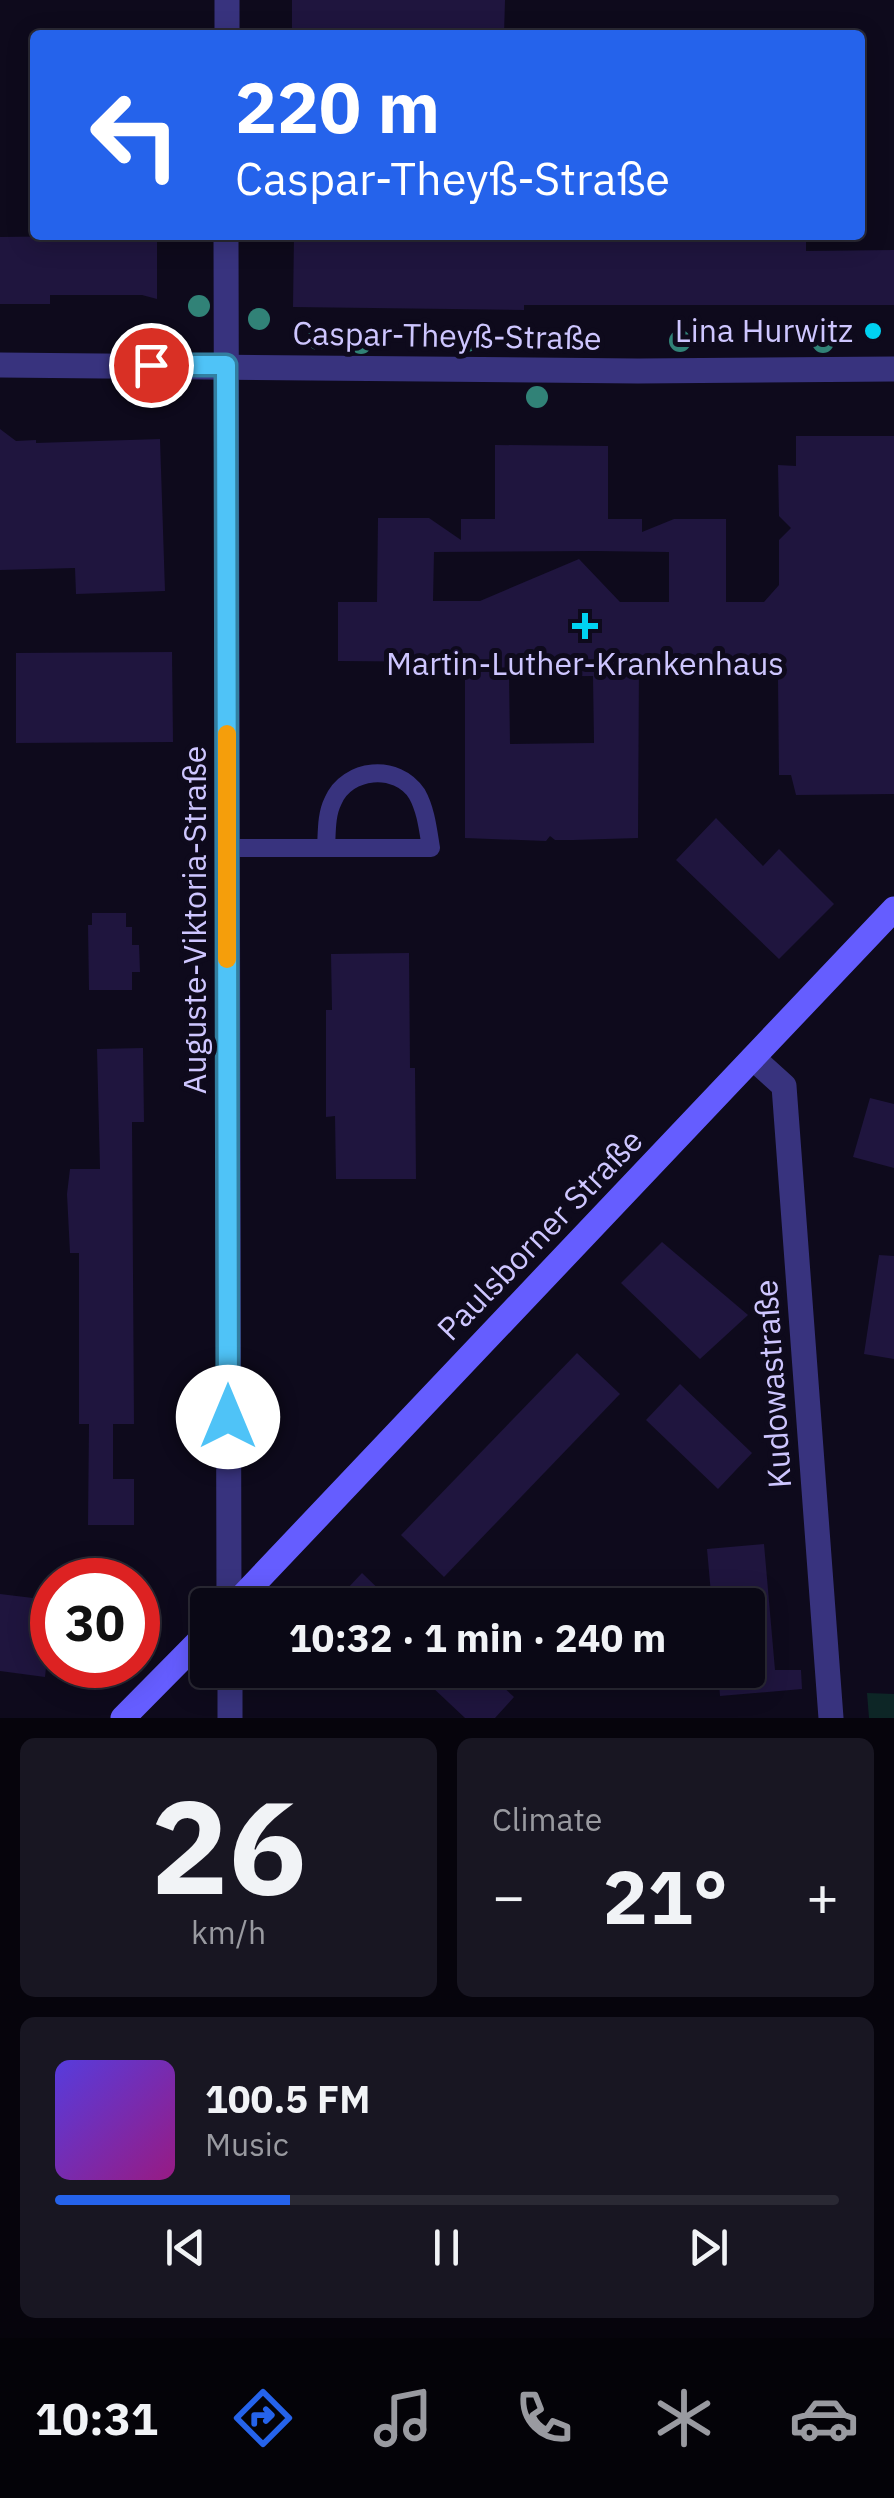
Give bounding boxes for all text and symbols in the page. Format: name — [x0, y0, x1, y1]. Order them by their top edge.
text: 220 m — [235, 61, 440, 152]
icon: left — [70, 70, 200, 200]
text: Caspar-Theyß-Straße — [235, 149, 670, 207]
place label: Lina Hurwitz — [675, 309, 853, 351]
street label: Caspar-Theyß-Straße — [292, 311, 602, 359]
marker: Lina Hurwitz — [862, 320, 884, 342]
pin — [109, 323, 194, 408]
icon: arrive — [124, 338, 179, 393]
marker: Martin-Luther-Krankenhaus — [572, 613, 598, 639]
place label: Martin-Luther-Krankenhaus — [386, 642, 784, 684]
street label: Auguste-Viktoria-Straße — [173, 746, 215, 1094]
street label: Paulsborner Straße — [427, 1120, 651, 1349]
street label: Kudowastraße — [744, 1278, 800, 1490]
position arrow — [176, 1365, 280, 1469]
speed limit sign: 30 — [30, 1558, 160, 1688]
text: 10:32 · 1 min · 240 m — [289, 1613, 666, 1662]
text: 26 — [150, 1761, 307, 1930]
text: Climate — [492, 1798, 602, 1840]
text: 21° — [603, 1847, 728, 1945]
text: − — [492, 1860, 525, 1931]
text: + — [806, 1860, 839, 1931]
text: km/h — [191, 1911, 266, 1953]
text: 100.5 FM — [205, 2074, 370, 2123]
text: Music — [205, 2123, 289, 2165]
icon: previous — [158, 2220, 213, 2275]
icon: pause — [419, 2220, 474, 2275]
icon: next — [681, 2220, 736, 2275]
icon: directions — [228, 2383, 298, 2453]
icon: music — [368, 2383, 438, 2453]
icon: phone — [509, 2383, 579, 2453]
icon: climate — [649, 2383, 719, 2453]
icon: car — [789, 2383, 859, 2453]
text: 10:31 — [35, 2389, 158, 2447]

